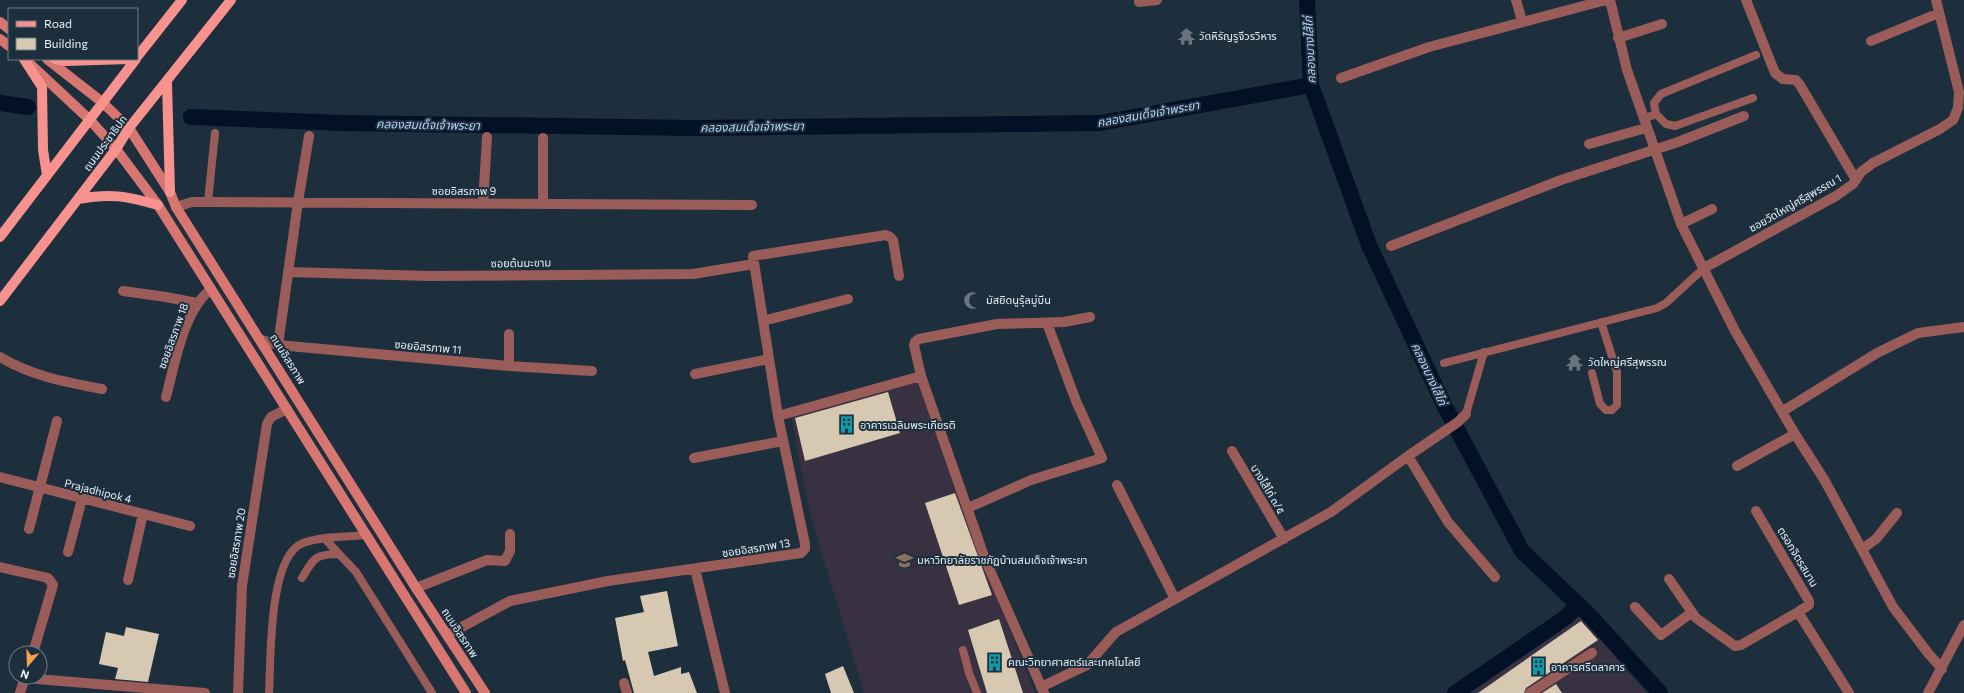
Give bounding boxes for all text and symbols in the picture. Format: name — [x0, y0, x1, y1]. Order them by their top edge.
legend — [8, 8, 138, 60]
water label: คลองบางไส้ไก่ — [1300, 14, 1318, 84]
text: Road — [44, 16, 72, 30]
temple icon: วัดหิรัญรูจีวรวิหาร — [1176, 26, 1196, 46]
place label: วัดหิรัญรูจีวรวิหาร — [1199, 29, 1277, 43]
text: Building — [44, 36, 88, 50]
water label: คลองสมเด็จเจ้าพระยา — [1096, 97, 1201, 129]
street label: ถนนประชาธิปก — [80, 112, 129, 173]
water label: คลองสมเด็จเจ้าพระยา — [376, 116, 481, 132]
water label: คลองสมเด็จเจ้าพระยา — [700, 118, 805, 134]
street label: ซอยวัดใหญ่ศรีสุพรรณ 1 — [1746, 171, 1844, 235]
street label: ซอยอิสรภาพ 9 — [432, 184, 497, 197]
street label: ซอยต้นมะขาม — [491, 255, 551, 270]
mosque icon: มัสยิดนูรุ้ลมู่บีน — [963, 290, 983, 310]
place label: มัสยิดนูรุ้ลมู่บีน — [986, 293, 1051, 307]
street label: ซอยอิสรภาพ 18 — [155, 301, 191, 371]
street label: ถนนอิสรภาพ — [268, 331, 309, 387]
street label: ซอยอิสรภาพ 11 — [394, 337, 462, 356]
water label: คลองบางไส้ไก่ — [1409, 340, 1451, 409]
temple icon: วัดใหญ่ศรีสุพรรณ — [1565, 352, 1585, 372]
place label: วัดใหญ่ศรีสุพรรณ — [1588, 355, 1667, 369]
building icon: อาคารเฉลิมพระเกียรติ — [837, 415, 857, 435]
place label: อาคารเฉลิมพระเกียรติ — [860, 418, 956, 431]
street label: บางไส้ไก่ ๓/๕ — [1249, 462, 1288, 516]
street label: Prajadhipok 4 — [63, 476, 133, 505]
street label: ซอยอิสรภาพ 20 — [224, 507, 247, 579]
street label: ตรอกจิตรสมาน — [1775, 524, 1821, 589]
street label: ซอยอิสรภาพ 13 — [721, 536, 791, 559]
school or university icon: มหาวิทยาลัยราชภัฏบ้านสมเด็จเจ้าพระยา — [894, 550, 914, 570]
place label: มหาวิทยาลัยราชภัฏบ้านสมเด็จเจ้าพระยา — [917, 553, 1087, 566]
street label: ถนนอิสรภาพ — [439, 605, 482, 660]
north arrow — [8, 645, 48, 685]
building icon: คณะวิทยาศาสตร์และเทคโนโลยี — [985, 652, 1005, 672]
place label: คณะวิทยาศาสตร์และเทคโนโลยี — [1008, 655, 1141, 668]
building icon: อาคารศรีตลาคาร — [1528, 657, 1548, 677]
place label: อาคารศรีตลาคาร — [1551, 660, 1625, 673]
text: N — [19, 667, 31, 682]

